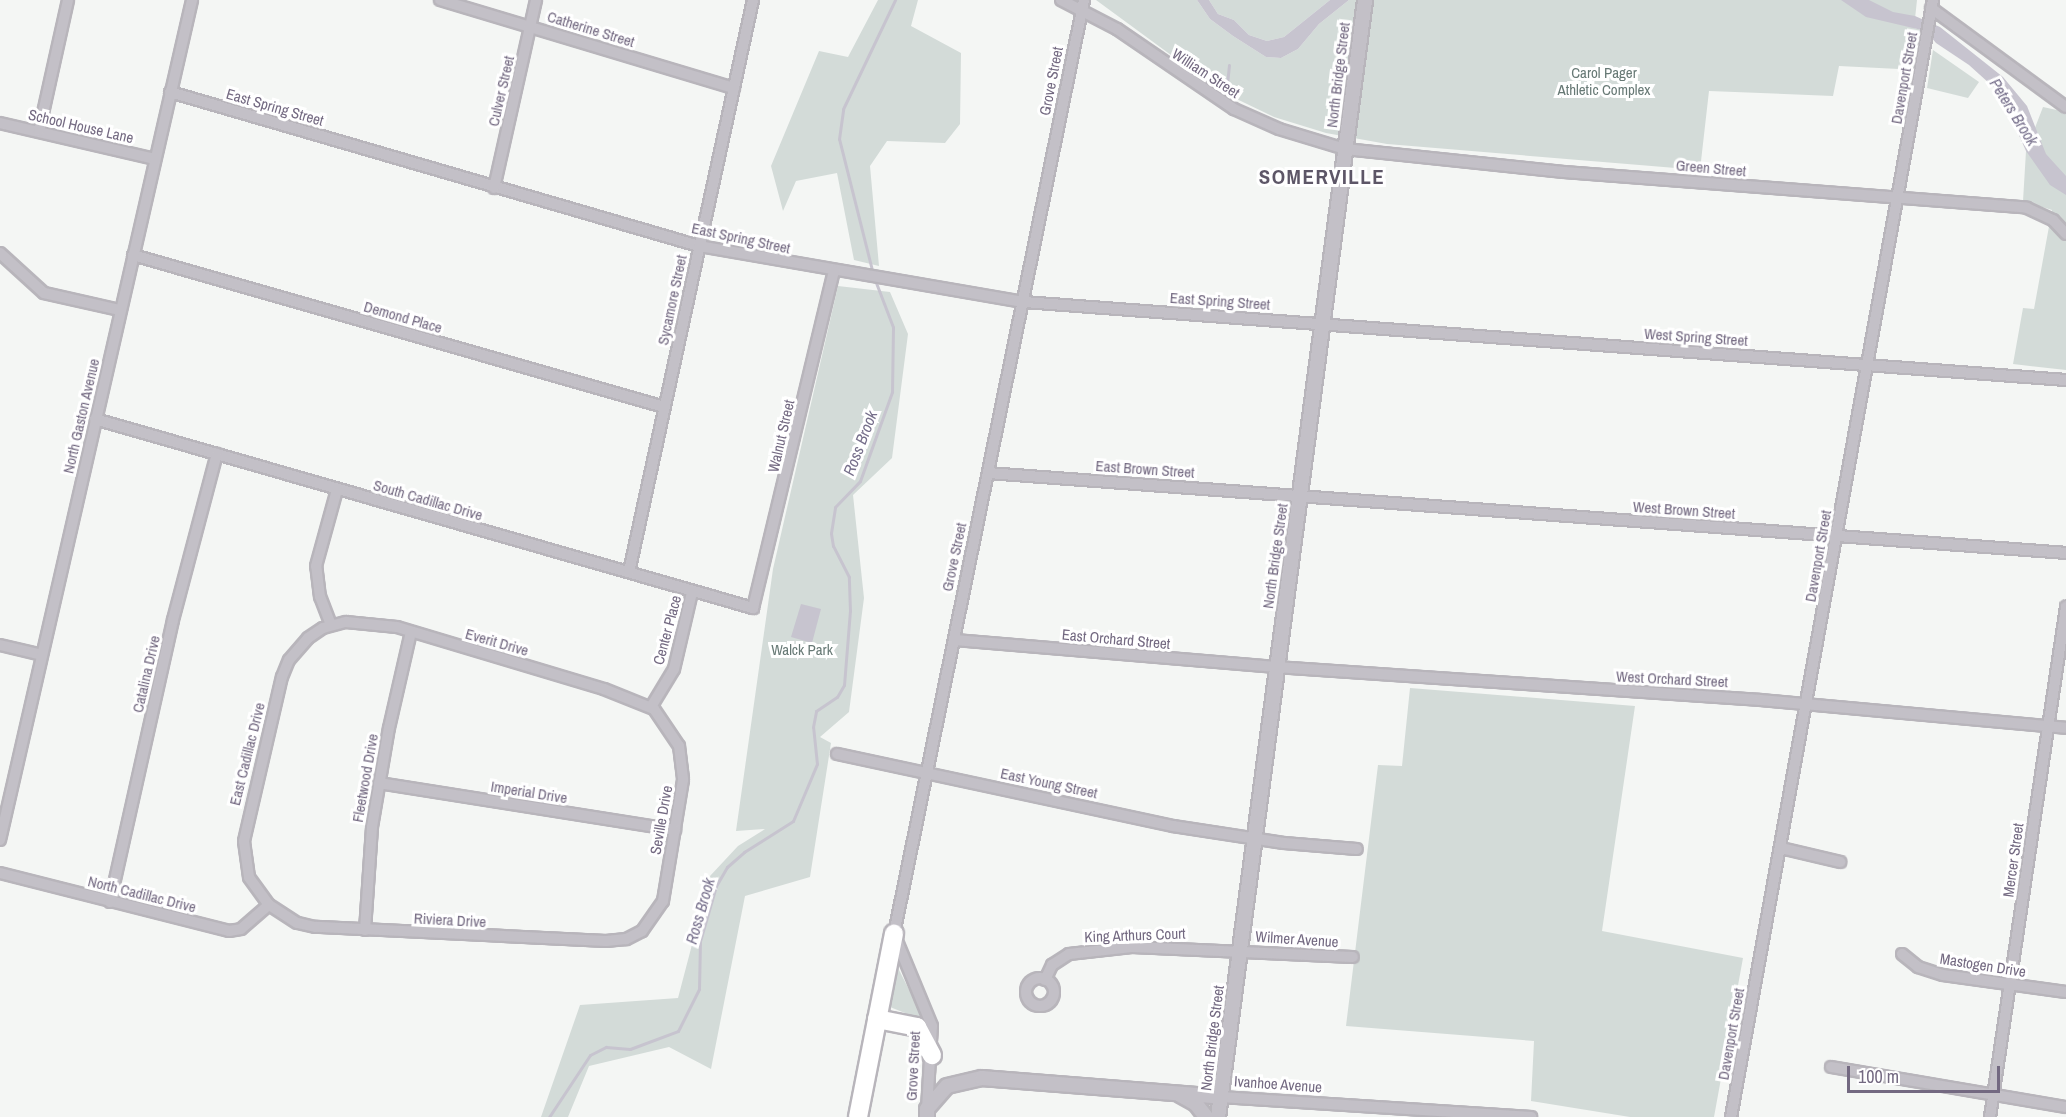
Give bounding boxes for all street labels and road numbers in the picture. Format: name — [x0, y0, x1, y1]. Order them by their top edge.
street label: Catherine Street — [545, 7, 637, 51]
street label: North Bridge Street — [1323, 21, 1353, 129]
street label: Davenport Street — [1887, 31, 1921, 125]
street label: William Street — [1169, 44, 1243, 102]
street label: Grove Street — [1036, 45, 1066, 117]
street label: Culver Street — [484, 54, 518, 128]
street label: East Spring Street — [224, 84, 326, 130]
street label: School House Lane — [27, 105, 135, 147]
street label: Green Street — [1675, 156, 1747, 180]
street label: East Spring Street — [690, 219, 792, 257]
street label: Sycamore Street — [654, 253, 690, 347]
street label: East Spring Street — [1169, 289, 1271, 313]
street label: Demond Place — [362, 297, 444, 337]
street label: West Spring Street — [1644, 324, 1748, 350]
street label: North Gaston Avenue — [59, 356, 103, 476]
street label: Walnut Street — [764, 398, 798, 474]
street label: East Brown Street — [1095, 457, 1195, 481]
street label: South Cadillac Drive — [371, 476, 485, 524]
street label: West Brown Street — [1632, 497, 1736, 523]
street label: North Bridge Street — [1259, 502, 1291, 610]
street label: Davenport Street — [1801, 509, 1835, 603]
street label: Grove Street — [938, 521, 970, 593]
street label: Center Place — [649, 593, 685, 667]
street label: Everit Drive — [463, 624, 531, 660]
street label: East Orchard Street — [1061, 625, 1171, 653]
street label: Catalina Drive — [128, 634, 164, 714]
street label: West Orchard Street — [1616, 667, 1728, 691]
street label: East Cadillac Drive — [226, 701, 268, 807]
street label: Fleetwood Drive — [348, 732, 382, 824]
street label: East Young Street — [999, 764, 1099, 802]
street label: Imperial Drive — [489, 777, 569, 807]
street label: Seville Drive — [646, 784, 676, 856]
street label: Mercer Street — [1999, 822, 2027, 898]
street label: North Cadillac Drive — [86, 872, 198, 916]
street label: Riviera Drive — [413, 909, 487, 931]
street label: King Arthurs Court — [1084, 924, 1186, 946]
street label: Wilmer Avenue — [1255, 927, 1339, 951]
street label: Mastogen Drive — [1939, 949, 2027, 981]
street label: North Bridge Street — [1197, 984, 1227, 1092]
street label: Davenport Street — [1714, 987, 1748, 1081]
street label: Grove Street — [902, 1031, 924, 1101]
street label: Ivanhoe Avenue — [1233, 1072, 1323, 1096]

